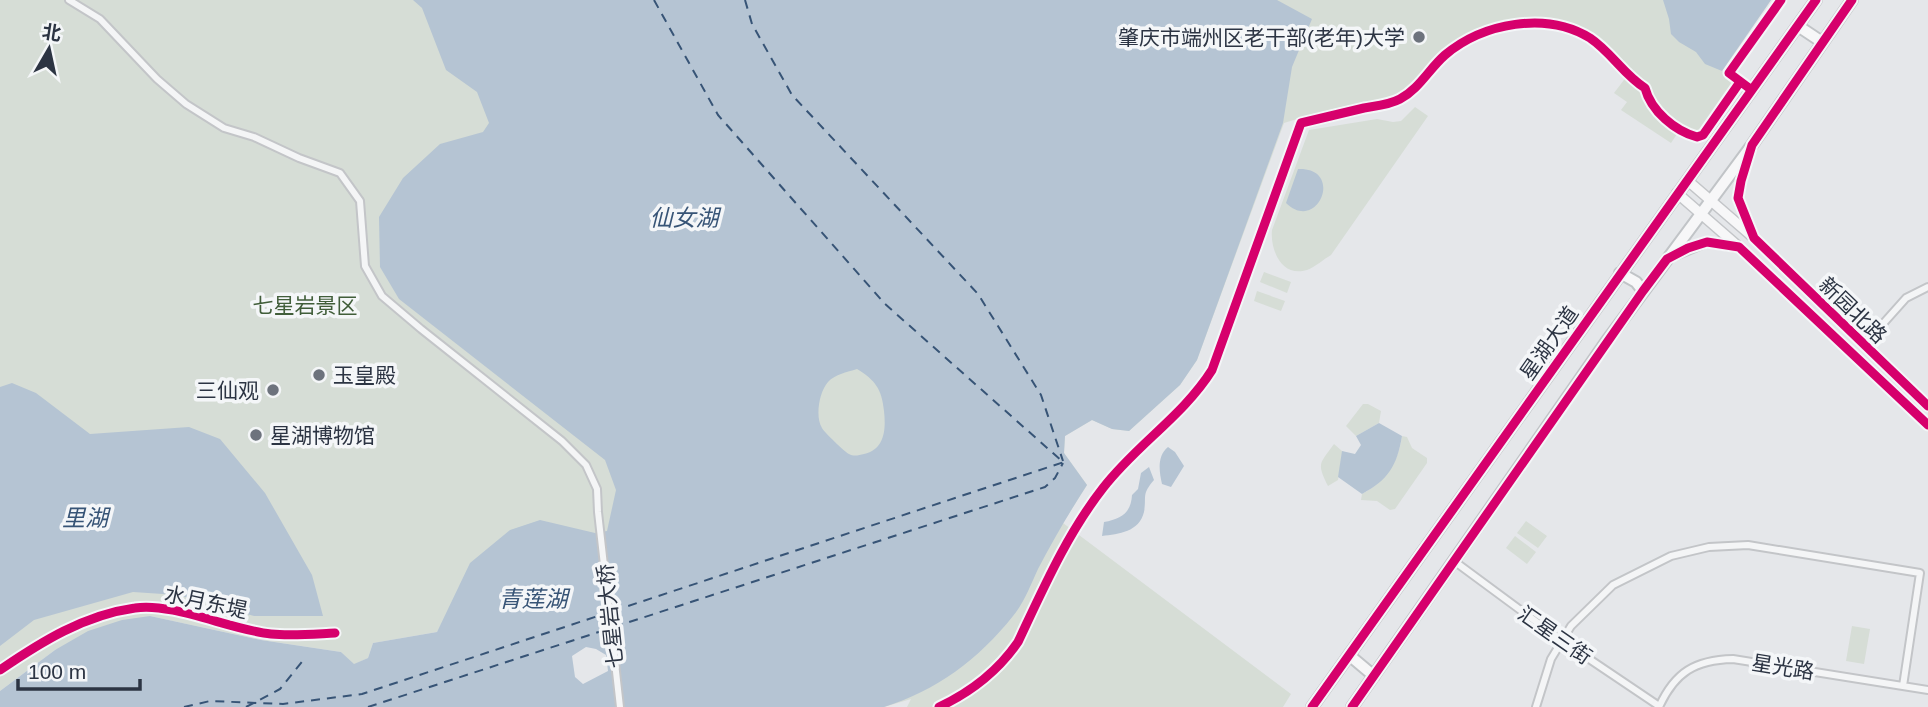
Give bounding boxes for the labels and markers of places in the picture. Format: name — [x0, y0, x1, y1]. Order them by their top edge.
place label: 肇庆市端州区老干部(老年)大学 — [1118, 26, 1405, 49]
marker: 肇庆市端州区老干部(老年)大学 — [1411, 29, 1427, 45]
place label: 玉皇殿 — [333, 364, 396, 387]
marker: 玉皇殿 — [311, 367, 327, 383]
place label: 三仙观 — [196, 379, 259, 402]
marker: 三仙观 — [265, 382, 281, 398]
place label: 星湖博物馆 — [270, 424, 375, 447]
marker: 星湖博物馆 — [248, 427, 264, 443]

